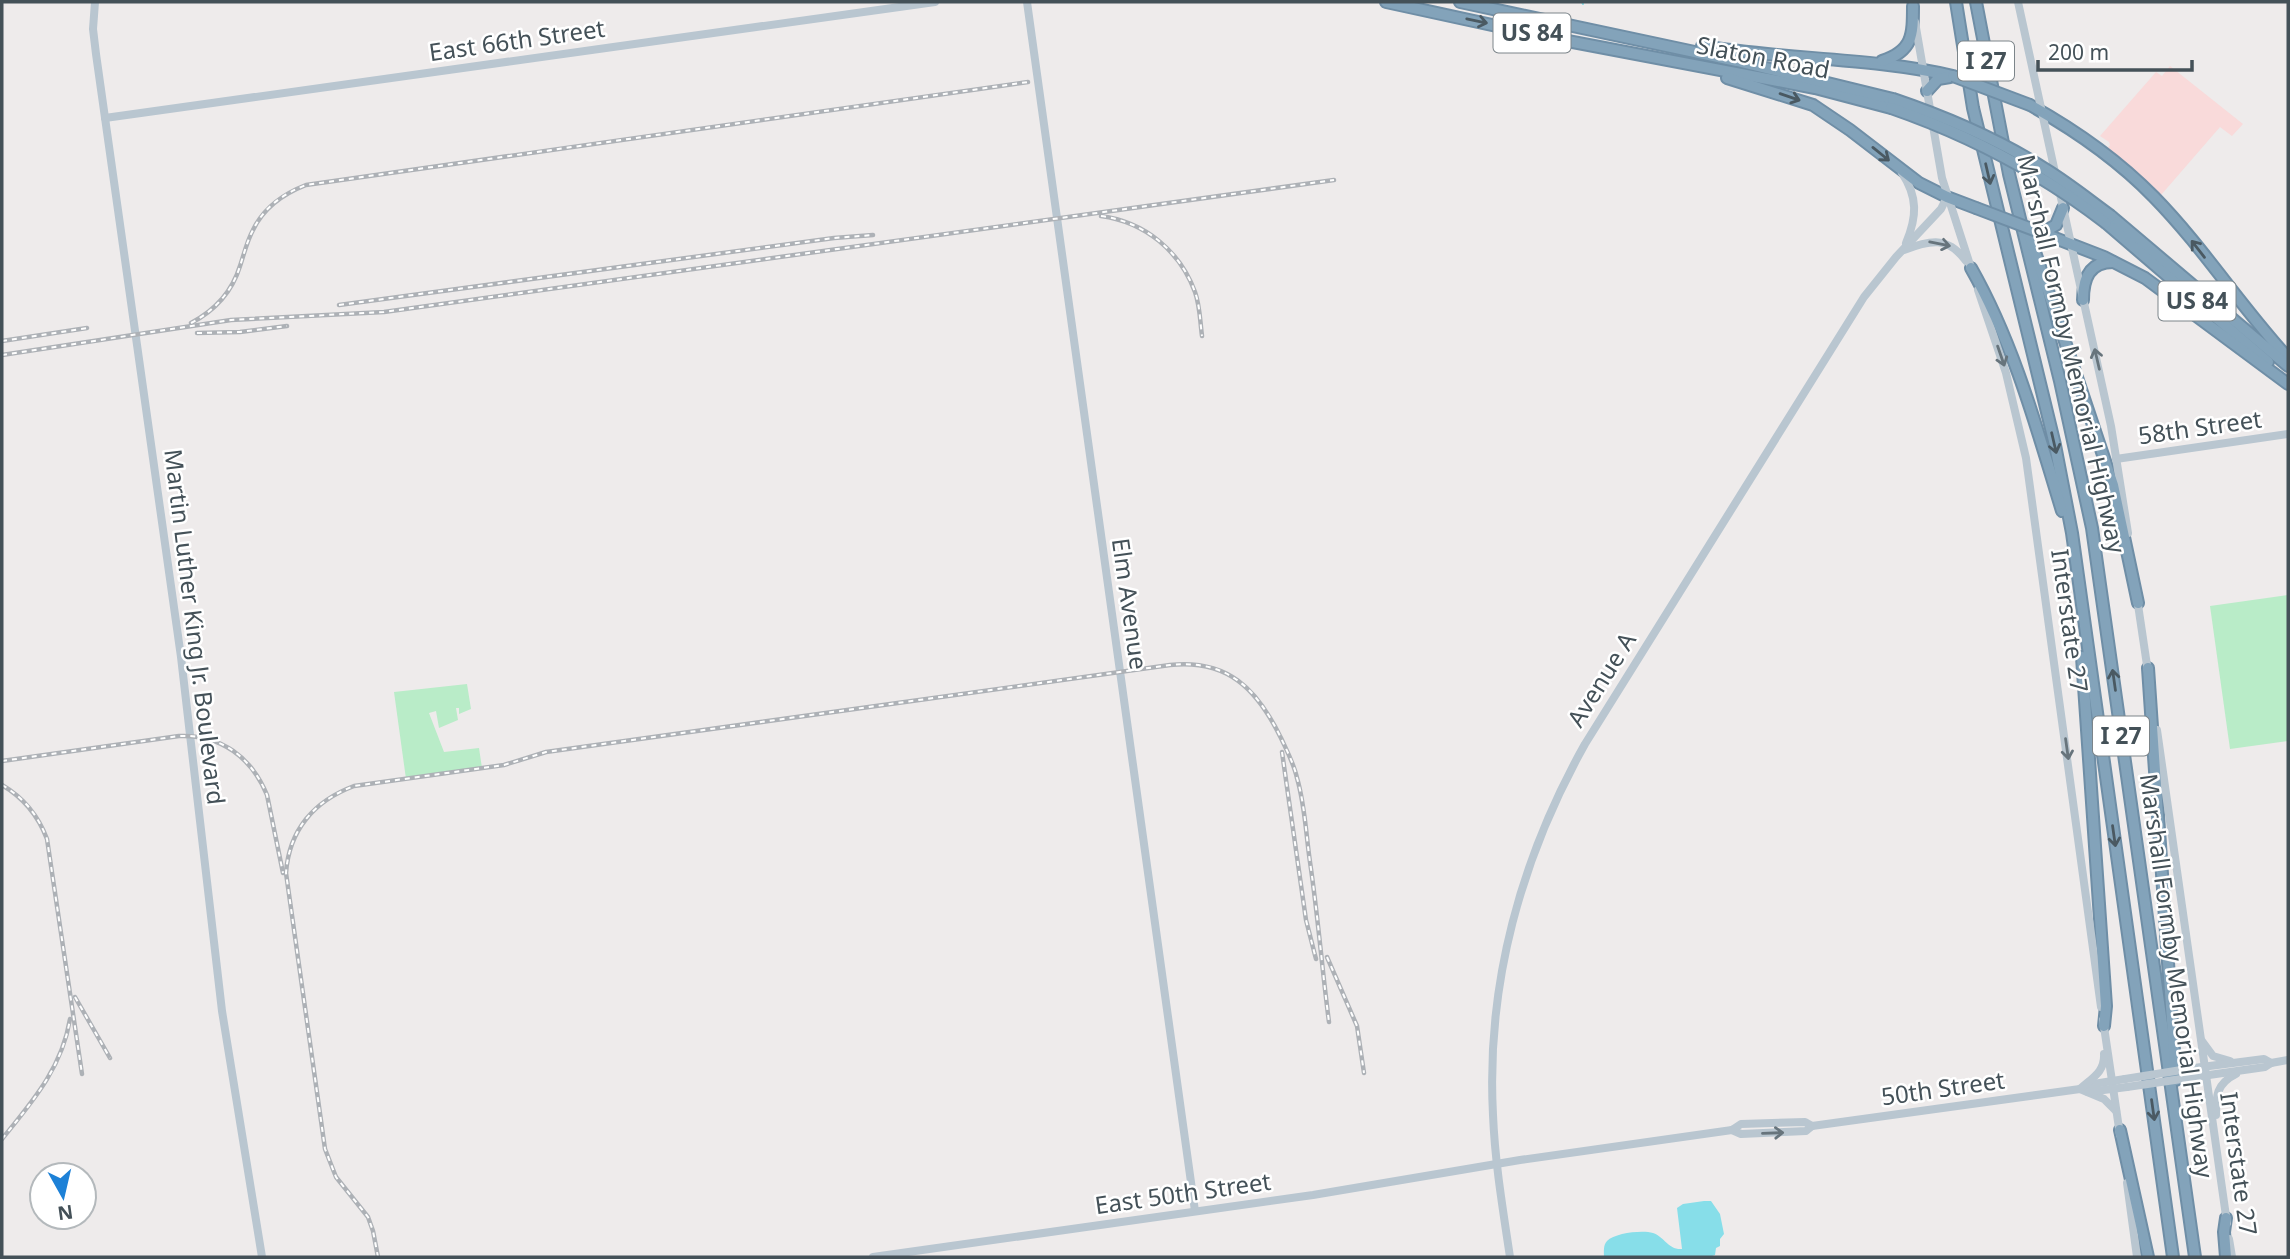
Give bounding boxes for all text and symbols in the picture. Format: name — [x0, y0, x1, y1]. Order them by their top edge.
street label: East 66th Street — [427, 11, 607, 68]
one-way arrow — [1465, 14, 1488, 28]
road number: US 84 — [1494, 14, 1570, 52]
street label: Slaton Road — [1694, 27, 1833, 86]
scale bar — [2038, 28, 2192, 72]
text: 200 m — [2048, 38, 2109, 66]
road number: I 27 — [1958, 41, 2014, 80]
one-way arrow — [1778, 92, 1800, 104]
one-way arrow — [1871, 147, 1889, 162]
street label: Marshall Formby Memorial Highway — [2010, 151, 2135, 557]
one-way arrow — [1981, 162, 1995, 185]
one-way arrow — [1929, 239, 1951, 252]
one-way arrow — [2191, 240, 2206, 258]
road number: US 84 — [2158, 282, 2236, 320]
one-way arrow — [1996, 345, 2008, 367]
one-way arrow — [2089, 348, 2103, 371]
street label: 58th Street — [2136, 401, 2264, 451]
one-way arrow — [2048, 431, 2061, 454]
street label: Martin Luther King Jr. Boulevard — [157, 447, 234, 806]
street label: Elm Avenue — [1105, 536, 1156, 672]
street label: Interstate 27 — [2044, 547, 2097, 695]
street label: Avenue A — [1559, 625, 1643, 733]
one-way arrow — [2107, 669, 2120, 692]
road number: I 27 — [2093, 716, 2149, 756]
one-way arrow — [2061, 737, 2074, 760]
street label: Marshall Formby Memorial Highway — [2133, 771, 2222, 1181]
one-way arrow — [2108, 824, 2121, 847]
street label: 50th Street — [1879, 1062, 2007, 1112]
street label: Interstate 27 — [2213, 1090, 2266, 1238]
one-way arrow — [2147, 1098, 2160, 1121]
one-way arrow — [1761, 1127, 1784, 1140]
north arrow — [28, 1161, 98, 1231]
street label: East 50th Street — [1093, 1164, 1273, 1221]
text: N — [56, 1199, 75, 1227]

